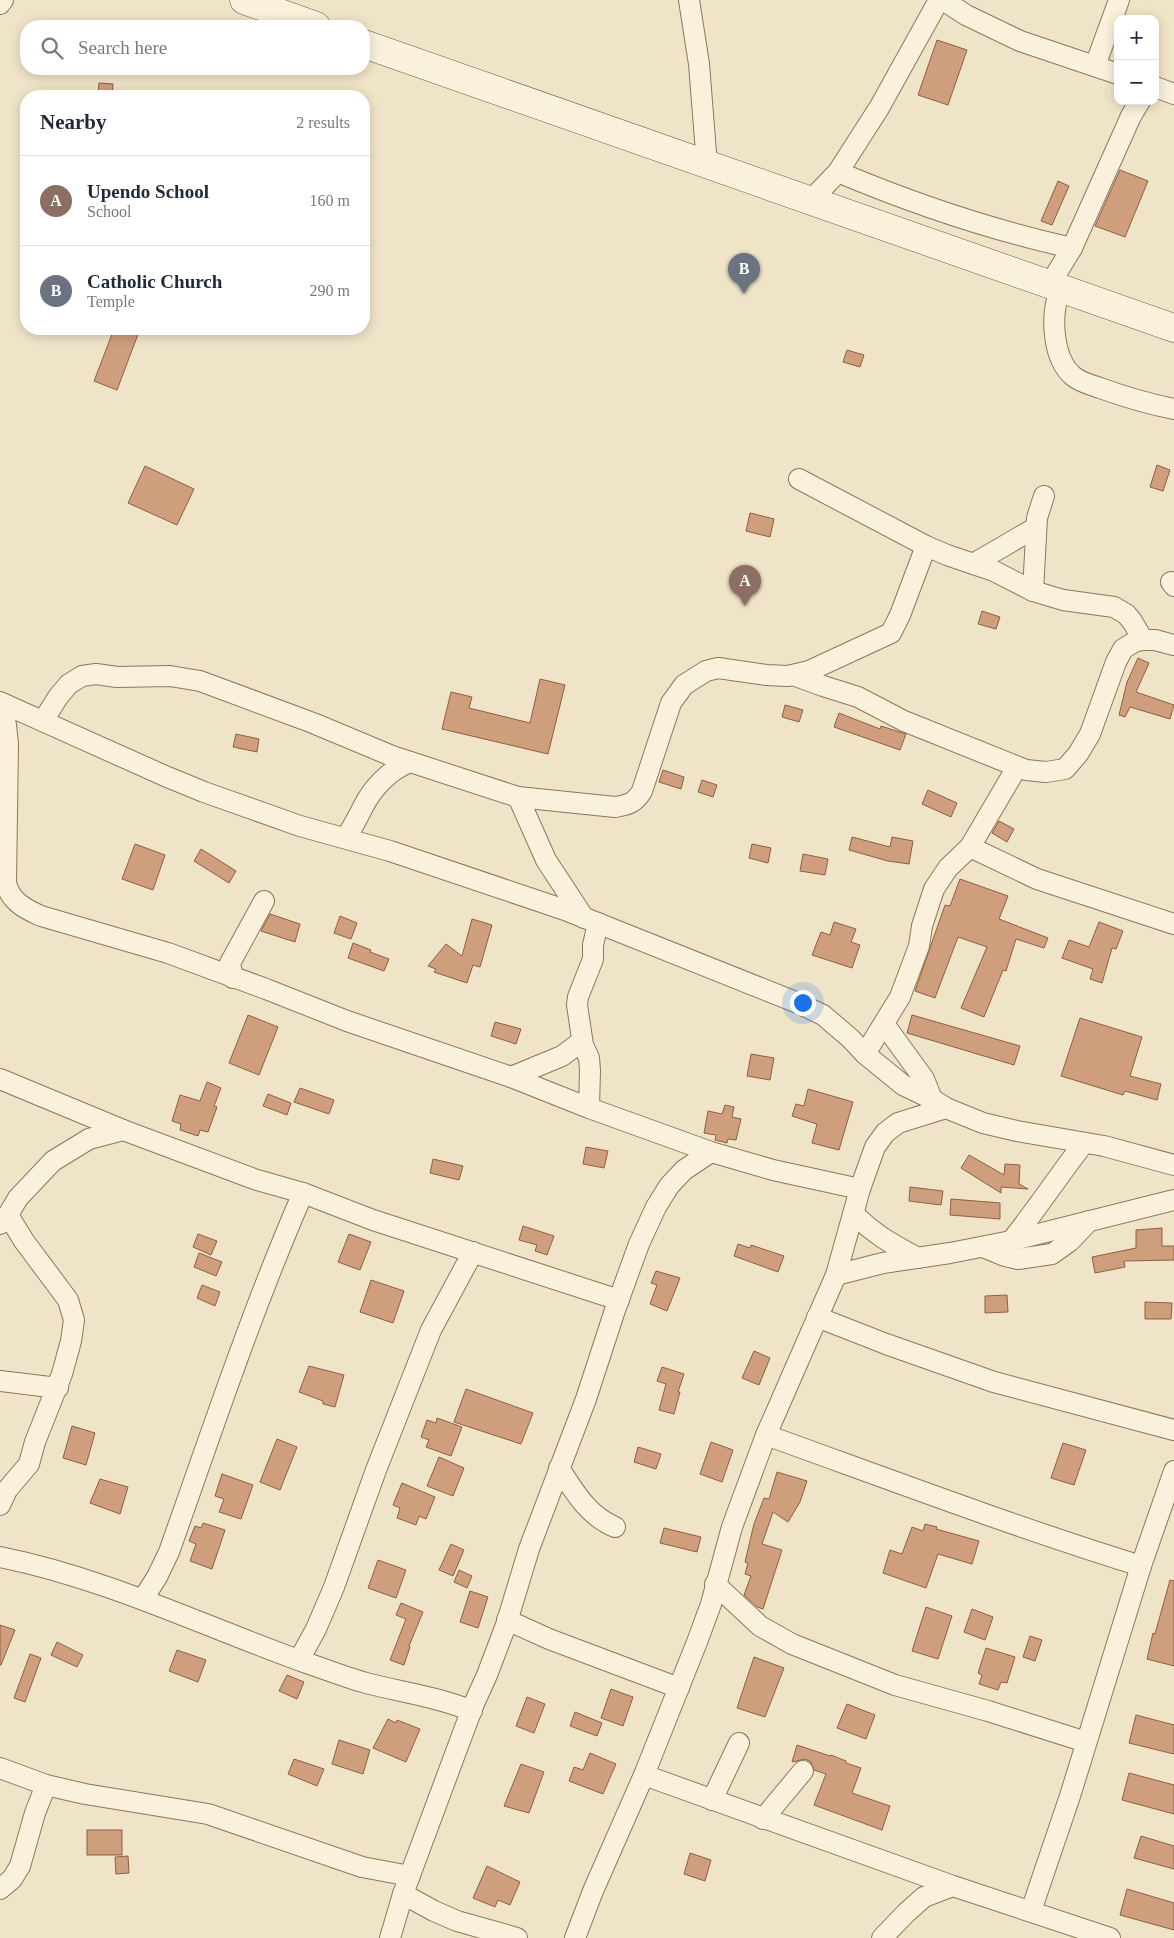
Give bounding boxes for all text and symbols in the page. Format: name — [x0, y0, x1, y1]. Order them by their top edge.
map controls — [1114, 15, 1159, 105]
button: + — [1114, 15, 1159, 60]
search box — [20, 20, 370, 75]
icon: search — [38, 34, 66, 62]
text: Search here — [78, 37, 167, 58]
button: − — [1114, 60, 1159, 105]
text: Nearby — [40, 110, 107, 134]
text: 2 results — [296, 114, 350, 131]
text: Upendo School — [87, 181, 209, 202]
text: A — [50, 192, 62, 209]
text: 160 m — [310, 192, 350, 209]
text: School — [87, 203, 131, 220]
pin: B — [728, 253, 760, 294]
text: Catholic Church — [87, 271, 222, 292]
text: B — [51, 282, 61, 299]
text: 290 m — [310, 282, 350, 299]
text: Temple — [87, 293, 135, 310]
pin: A — [729, 565, 761, 606]
your location — [790, 990, 816, 1016]

